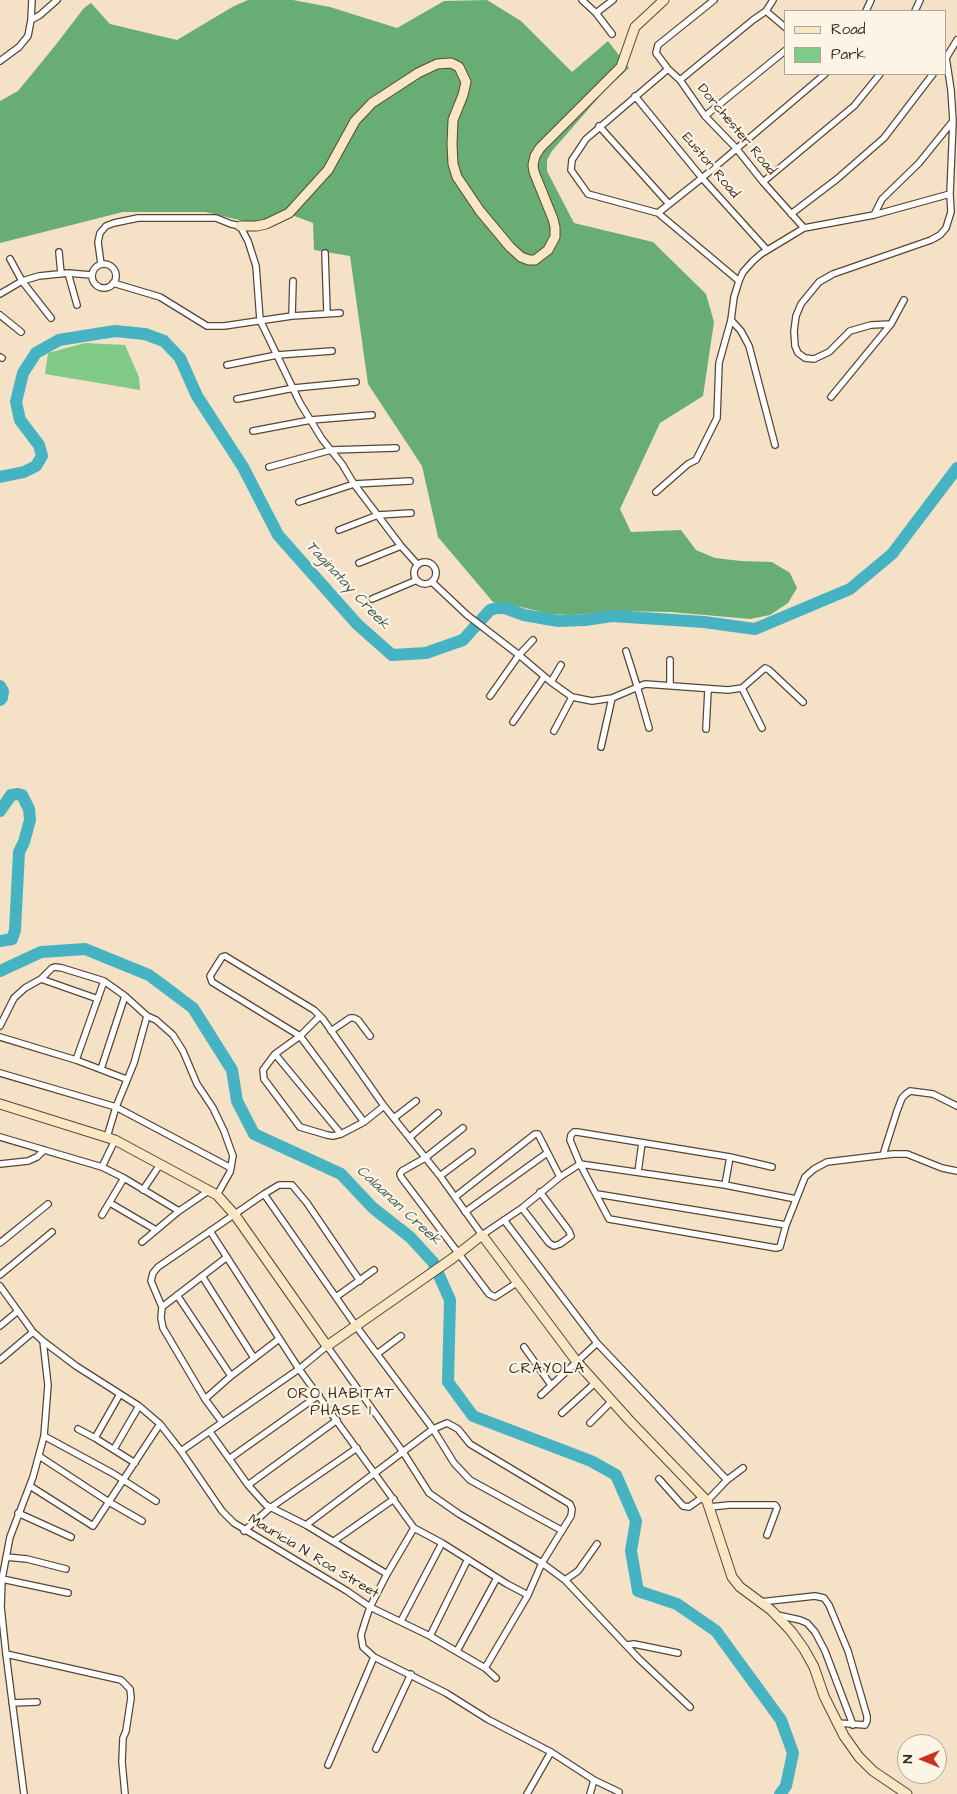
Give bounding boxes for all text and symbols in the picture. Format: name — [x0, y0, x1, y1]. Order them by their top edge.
legend — [784, 10, 947, 75]
text: Road — [831, 19, 865, 40]
text: Park — [831, 44, 866, 65]
street label: Dorchester Road — [693, 81, 779, 179]
street label: Euston Road — [678, 130, 742, 202]
water label: Taginatay Creek — [301, 538, 393, 634]
water label: Calaanan Creek — [352, 1162, 444, 1250]
district label: CRAYOLA — [508, 1361, 586, 1379]
district label: ORO HABITAT PHASE 1 — [286, 1386, 396, 1421]
street label: Mauricia N. Roa Street — [245, 1511, 381, 1603]
north arrow — [897, 1734, 947, 1784]
text: N — [898, 1755, 918, 1763]

